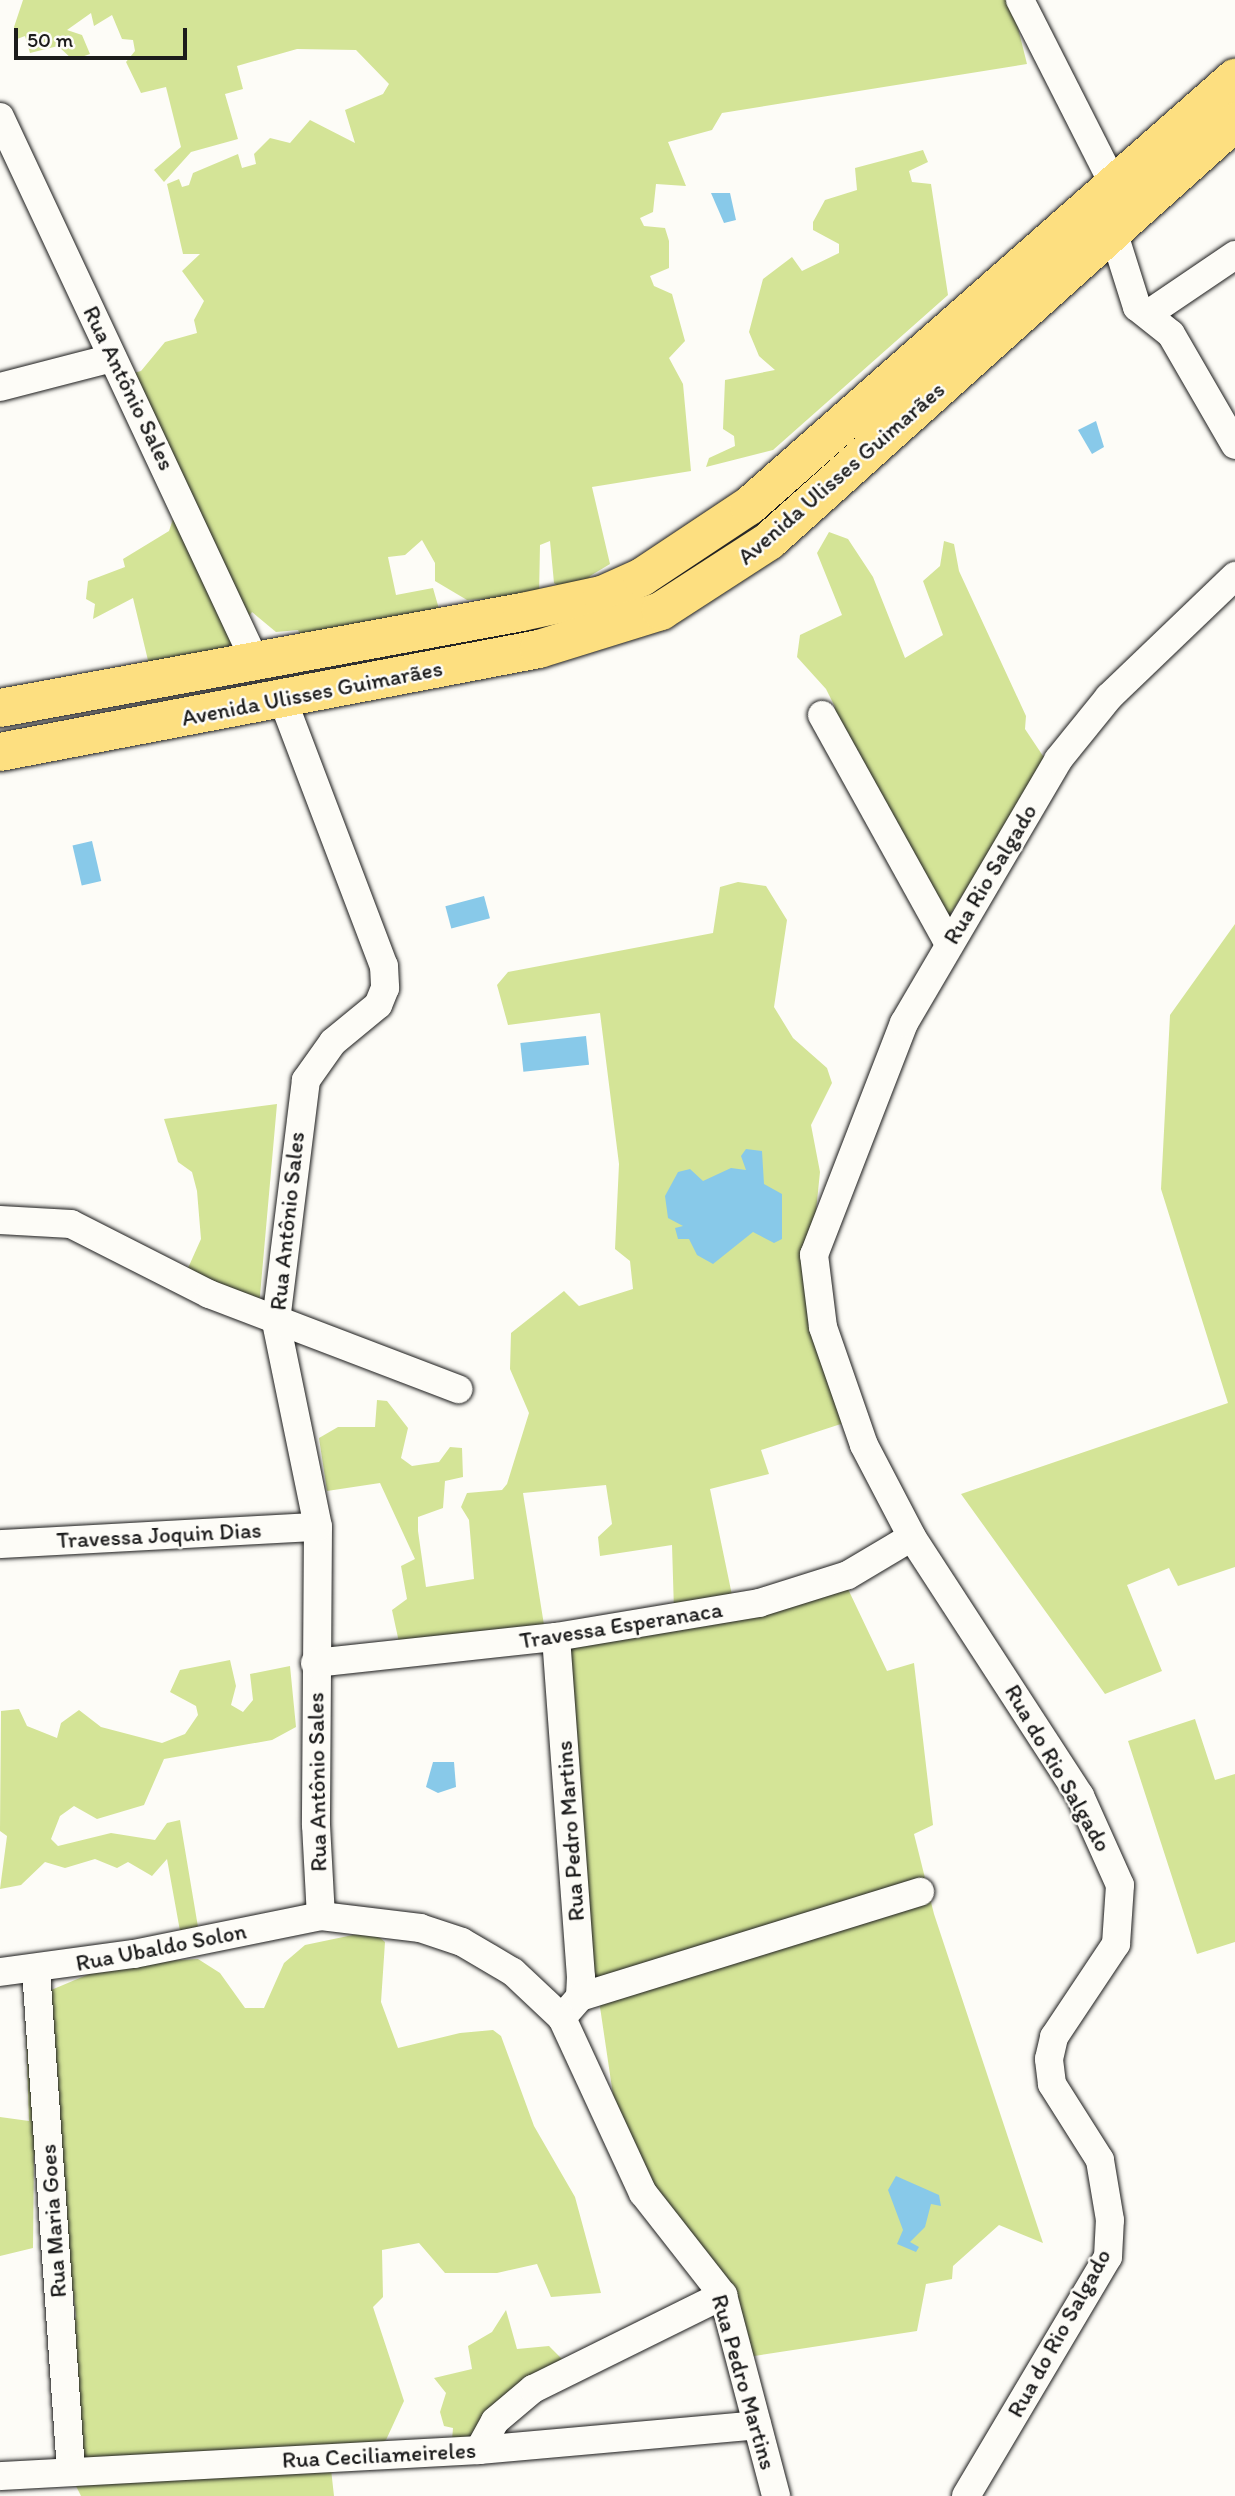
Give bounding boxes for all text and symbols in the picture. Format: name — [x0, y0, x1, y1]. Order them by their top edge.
scale bar — [18, 14, 191, 58]
text: 50 m — [27, 27, 73, 52]
street label: Rua Antônio Sales — [77, 301, 181, 475]
street label: Avenida Ulisses Guimarães — [732, 375, 950, 571]
street label: Avenida Ulisses Guimarães — [179, 654, 445, 732]
street label: Rua Rio Salgado — [937, 799, 1043, 949]
street label: Rua Antônio Sales — [264, 1130, 310, 1312]
street label: Travessa Joquin Dias — [56, 1516, 262, 1554]
street label: Travessa Esperanaca — [518, 1595, 724, 1655]
street label: Rua do Rio Salgado — [999, 1680, 1117, 1856]
street label: Rua Antônio Sales — [302, 1692, 332, 1872]
street label: Rua Pedro Martins — [550, 1739, 590, 1923]
street label: Rua Ubaldo Solon — [73, 1917, 249, 1977]
street label: Rua Maria Goes — [34, 2143, 72, 2299]
street label: Rua do Rio Salgado — [1001, 2244, 1117, 2422]
street label: Rua Pedro Martins — [706, 2291, 782, 2473]
street label: Rua Ceciliameireles — [281, 2436, 477, 2474]

